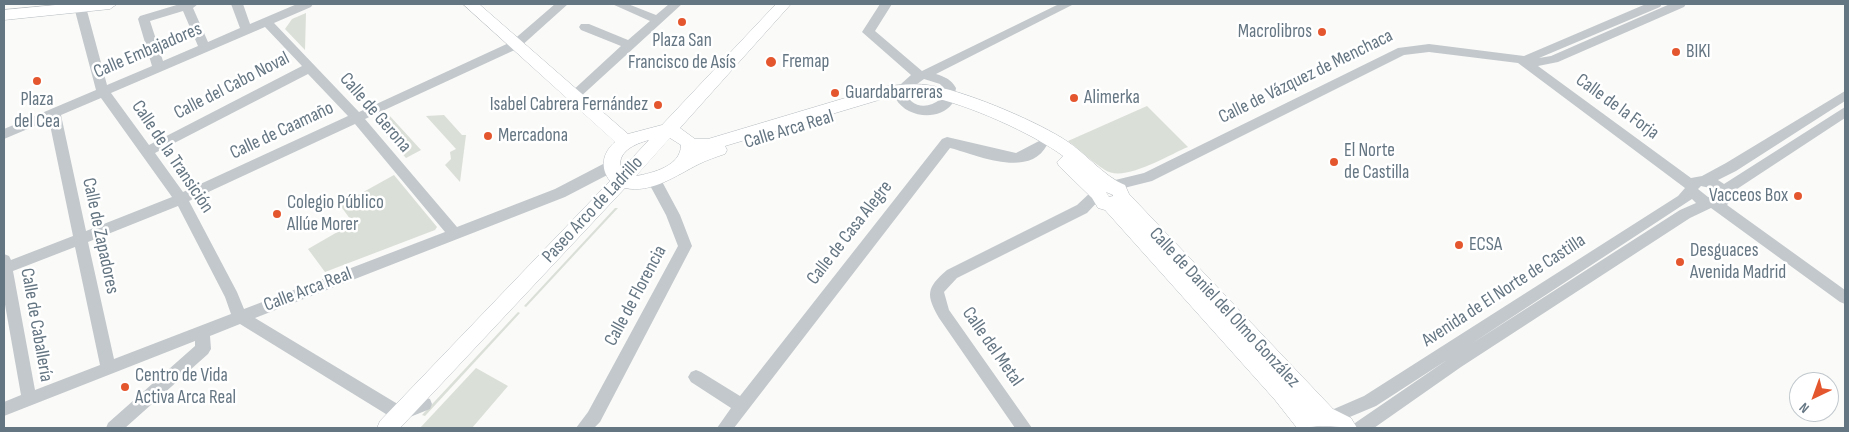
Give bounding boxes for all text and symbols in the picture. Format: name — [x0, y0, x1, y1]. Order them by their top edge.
marker: Plaza San Francisco de Asís — [676, 16, 688, 28]
street label: Calle Embajadores — [90, 18, 206, 84]
place label: Macrolibros — [1238, 21, 1312, 43]
street label: Calle de Vázquez de Menchaca — [1215, 25, 1397, 129]
marker: Macrolibros — [1316, 26, 1328, 38]
place label: Plaza San Francisco de Asís — [628, 30, 736, 74]
place label: BIKI — [1686, 41, 1711, 63]
marker: BIKI — [1670, 46, 1682, 58]
street label: Calle del Cabo Noval — [171, 47, 293, 125]
place label: Fremap — [782, 51, 829, 73]
marker: Fremap — [764, 55, 778, 69]
street label: Calle de Gerona — [334, 68, 416, 158]
street label: Calle de la Forja — [1571, 69, 1663, 145]
marker: Plaza del Cea — [31, 75, 43, 87]
place label: Guardabarreras — [845, 82, 943, 104]
marker: Guardabarreras — [829, 87, 841, 99]
place label: Alimerka — [1084, 87, 1140, 109]
place label: Plaza del Cea — [14, 89, 60, 133]
marker: Alimerka — [1068, 92, 1080, 104]
place label: Isabel Cabrera Fernández — [490, 94, 648, 116]
street label: Calle de la Transición — [126, 96, 218, 218]
street label: Calle de Caamaño — [227, 97, 337, 165]
marker: Isabel Cabrera Fernández — [652, 99, 664, 111]
street label: Calle Arca Real — [742, 106, 836, 154]
place label: Mercadona — [498, 125, 568, 147]
marker: Mercadona — [482, 130, 494, 142]
place label: El Norte de Castilla — [1344, 140, 1409, 184]
street label: Paseo Arco de Ladrillo — [538, 152, 648, 268]
marker: El Norte de Castilla — [1328, 156, 1340, 168]
street label: Calle de Zapadores — [77, 176, 123, 296]
street label: Calle de Casa Alegre — [802, 176, 898, 290]
place label: Vacceos Box — [1709, 185, 1788, 207]
marker: Vacceos Box — [1792, 190, 1804, 202]
place label: Colegio Público Allúe Morer — [287, 192, 384, 236]
marker: Colegio Público Allúe Morer — [271, 208, 283, 220]
street label: Calle de Daniel del Olmo González — [1144, 223, 1304, 393]
street label: Avenida de El Norte de Castilla — [1418, 230, 1590, 352]
place label: ECSA — [1469, 234, 1502, 256]
marker: ECSA — [1453, 239, 1465, 251]
place label: Desguaces Avenida Madrid — [1690, 240, 1786, 284]
street label: Calle de Florencia — [600, 242, 672, 350]
marker: Desguaces Avenida Madrid — [1674, 256, 1686, 268]
street label: Calle Arca Real — [261, 263, 355, 317]
street label: Calle de Caballería — [15, 266, 57, 384]
street label: Calle del Metal — [956, 303, 1028, 391]
place label: Centro de Vida Activa Arca Real — [135, 365, 236, 409]
north arrow — [1789, 372, 1839, 422]
marker: Centro de Vida Activa Arca Real — [119, 381, 131, 393]
text: N — [1796, 399, 1813, 417]

